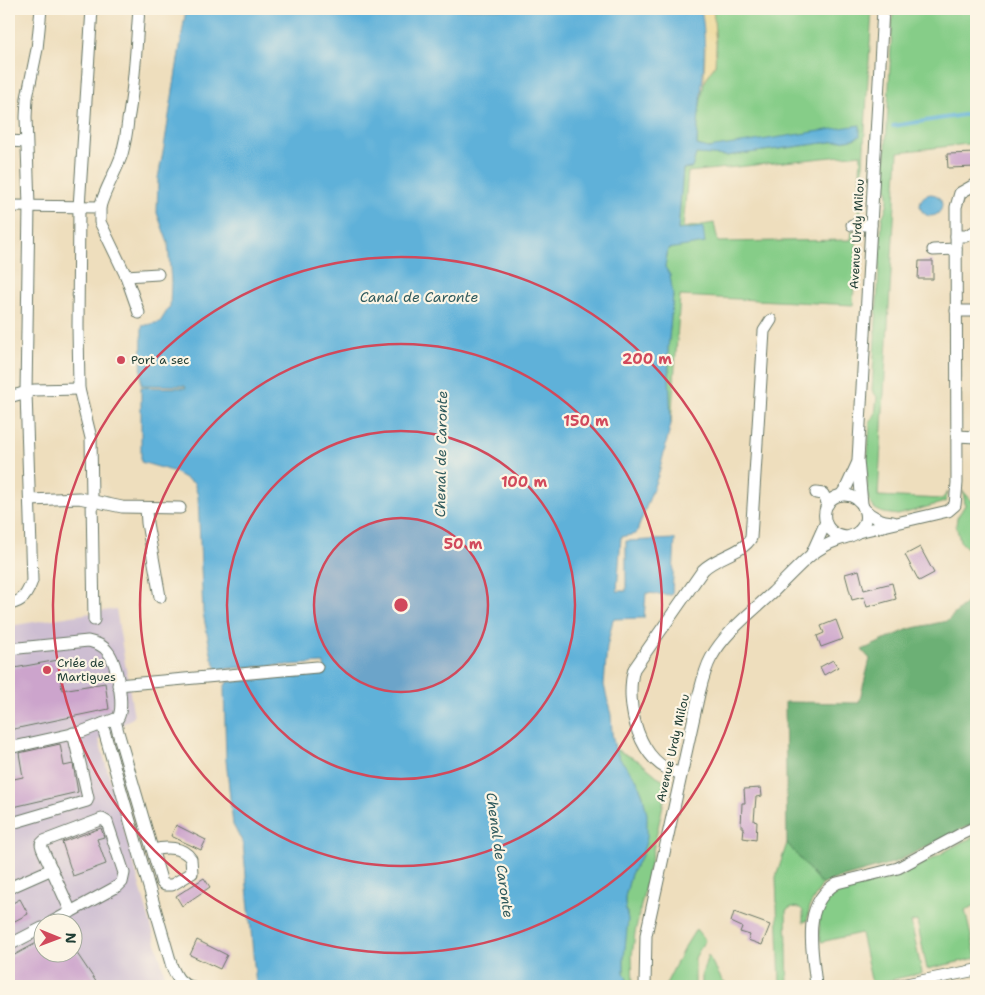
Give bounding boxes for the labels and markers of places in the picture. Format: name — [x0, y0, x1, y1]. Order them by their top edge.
place label: Port a sec — [131, 352, 189, 368]
marker: Port a sec — [115, 354, 127, 366]
centre of rings — [392, 596, 410, 614]
place label: Criée de Martigues — [57, 655, 116, 685]
marker: Criée de Martigues — [41, 664, 53, 676]

